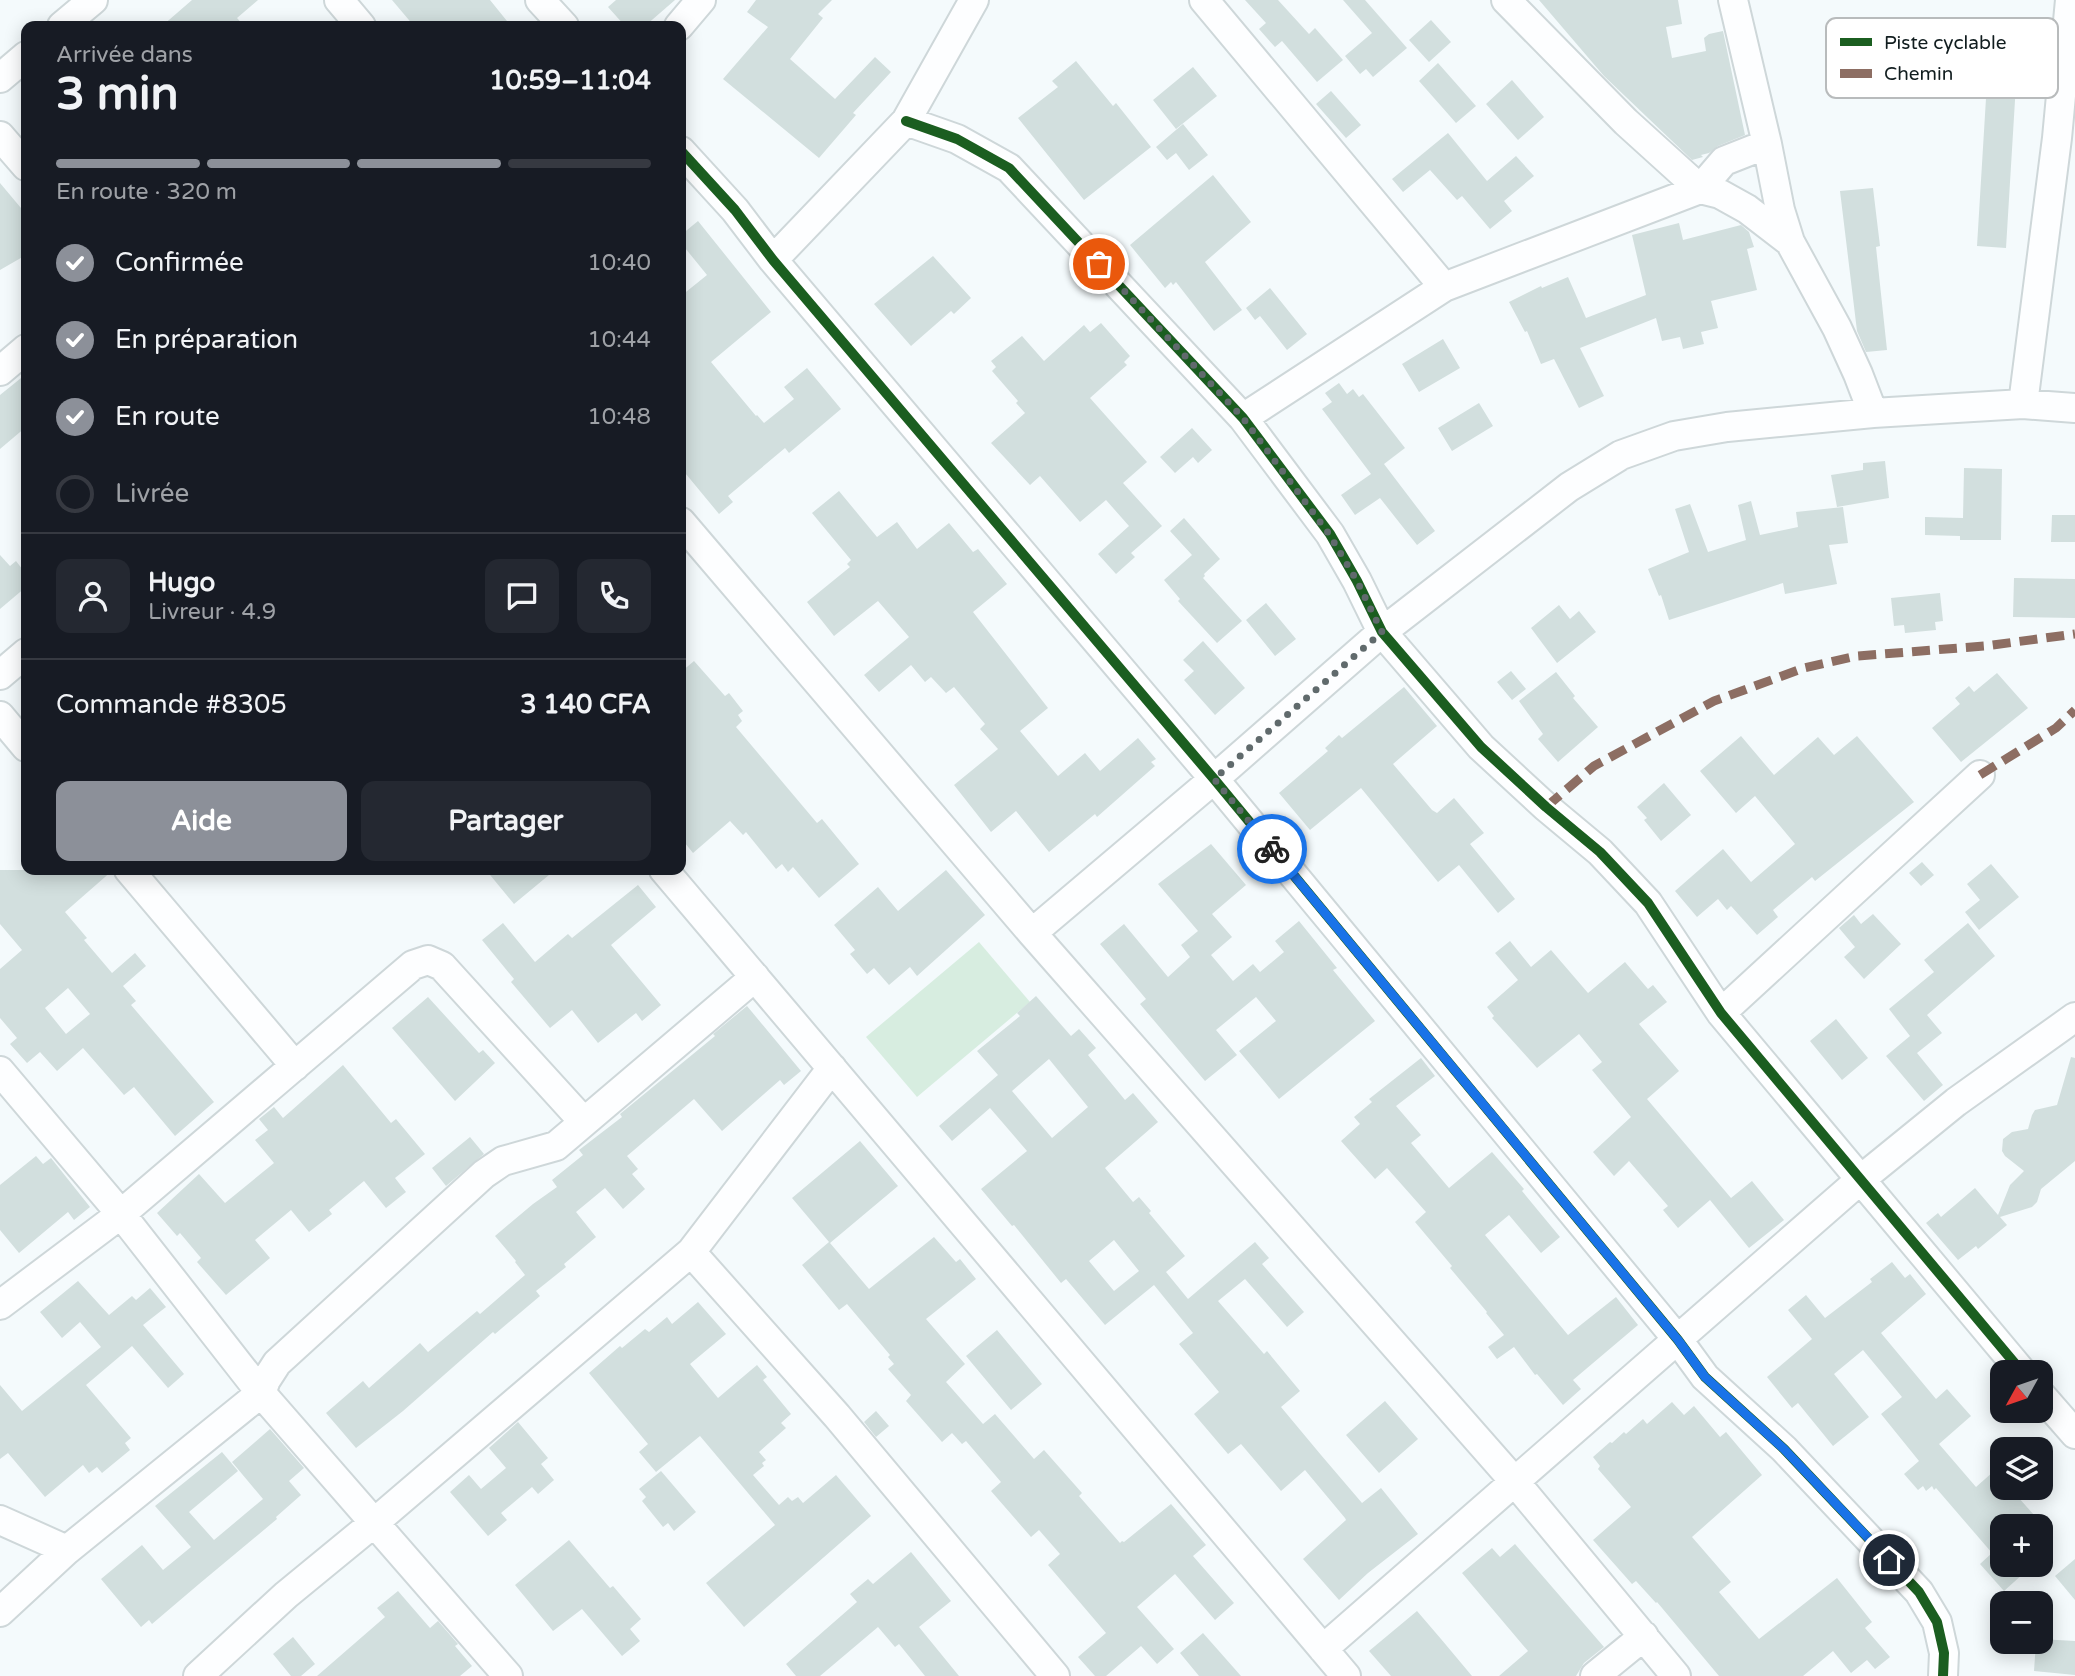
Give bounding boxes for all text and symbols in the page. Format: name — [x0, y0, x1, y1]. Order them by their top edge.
legend — [1826, 18, 2058, 98]
text: Piste cyclable — [1884, 32, 2006, 54]
text: Arrivée dans — [56, 41, 193, 69]
text: Chemin — [1884, 63, 1953, 85]
text: 10:59–11:04 — [489, 65, 651, 96]
text: 3 min — [56, 67, 179, 122]
text: En route · 320 m — [56, 178, 237, 206]
pin — [1069, 234, 1129, 294]
icon: check — [56, 244, 94, 282]
icon: bag — [1080, 245, 1118, 283]
text: Confirmée — [115, 247, 244, 278]
text: 10:40 — [587, 249, 651, 277]
icon: check — [56, 321, 94, 359]
text: En préparation — [115, 324, 298, 355]
text: 10:44 — [587, 326, 651, 354]
icon: check — [56, 398, 94, 436]
text: En route — [115, 401, 220, 432]
text: 10:48 — [587, 403, 651, 431]
text: Livrée — [115, 478, 189, 509]
button: person — [56, 559, 130, 633]
button: chat — [485, 559, 559, 633]
button: phone — [577, 559, 651, 633]
text: Hugo — [148, 567, 215, 598]
text: Livreur · 4.9 — [148, 598, 276, 626]
text: Commande #8305 — [56, 689, 287, 720]
text: 3 140 CFA — [520, 689, 651, 720]
button: Aide — [56, 781, 347, 861]
button: Partager — [361, 781, 651, 861]
courier — [1237, 814, 1307, 884]
icon: bike — [1253, 830, 1291, 868]
north arrow — [1990, 1360, 2053, 1423]
map controls — [1990, 1360, 2053, 1654]
button: layers — [1990, 1437, 2053, 1500]
button: + — [1990, 1514, 2053, 1577]
pin — [1859, 1530, 1919, 1590]
icon: home — [1870, 1541, 1908, 1579]
button: − — [1990, 1591, 2053, 1654]

